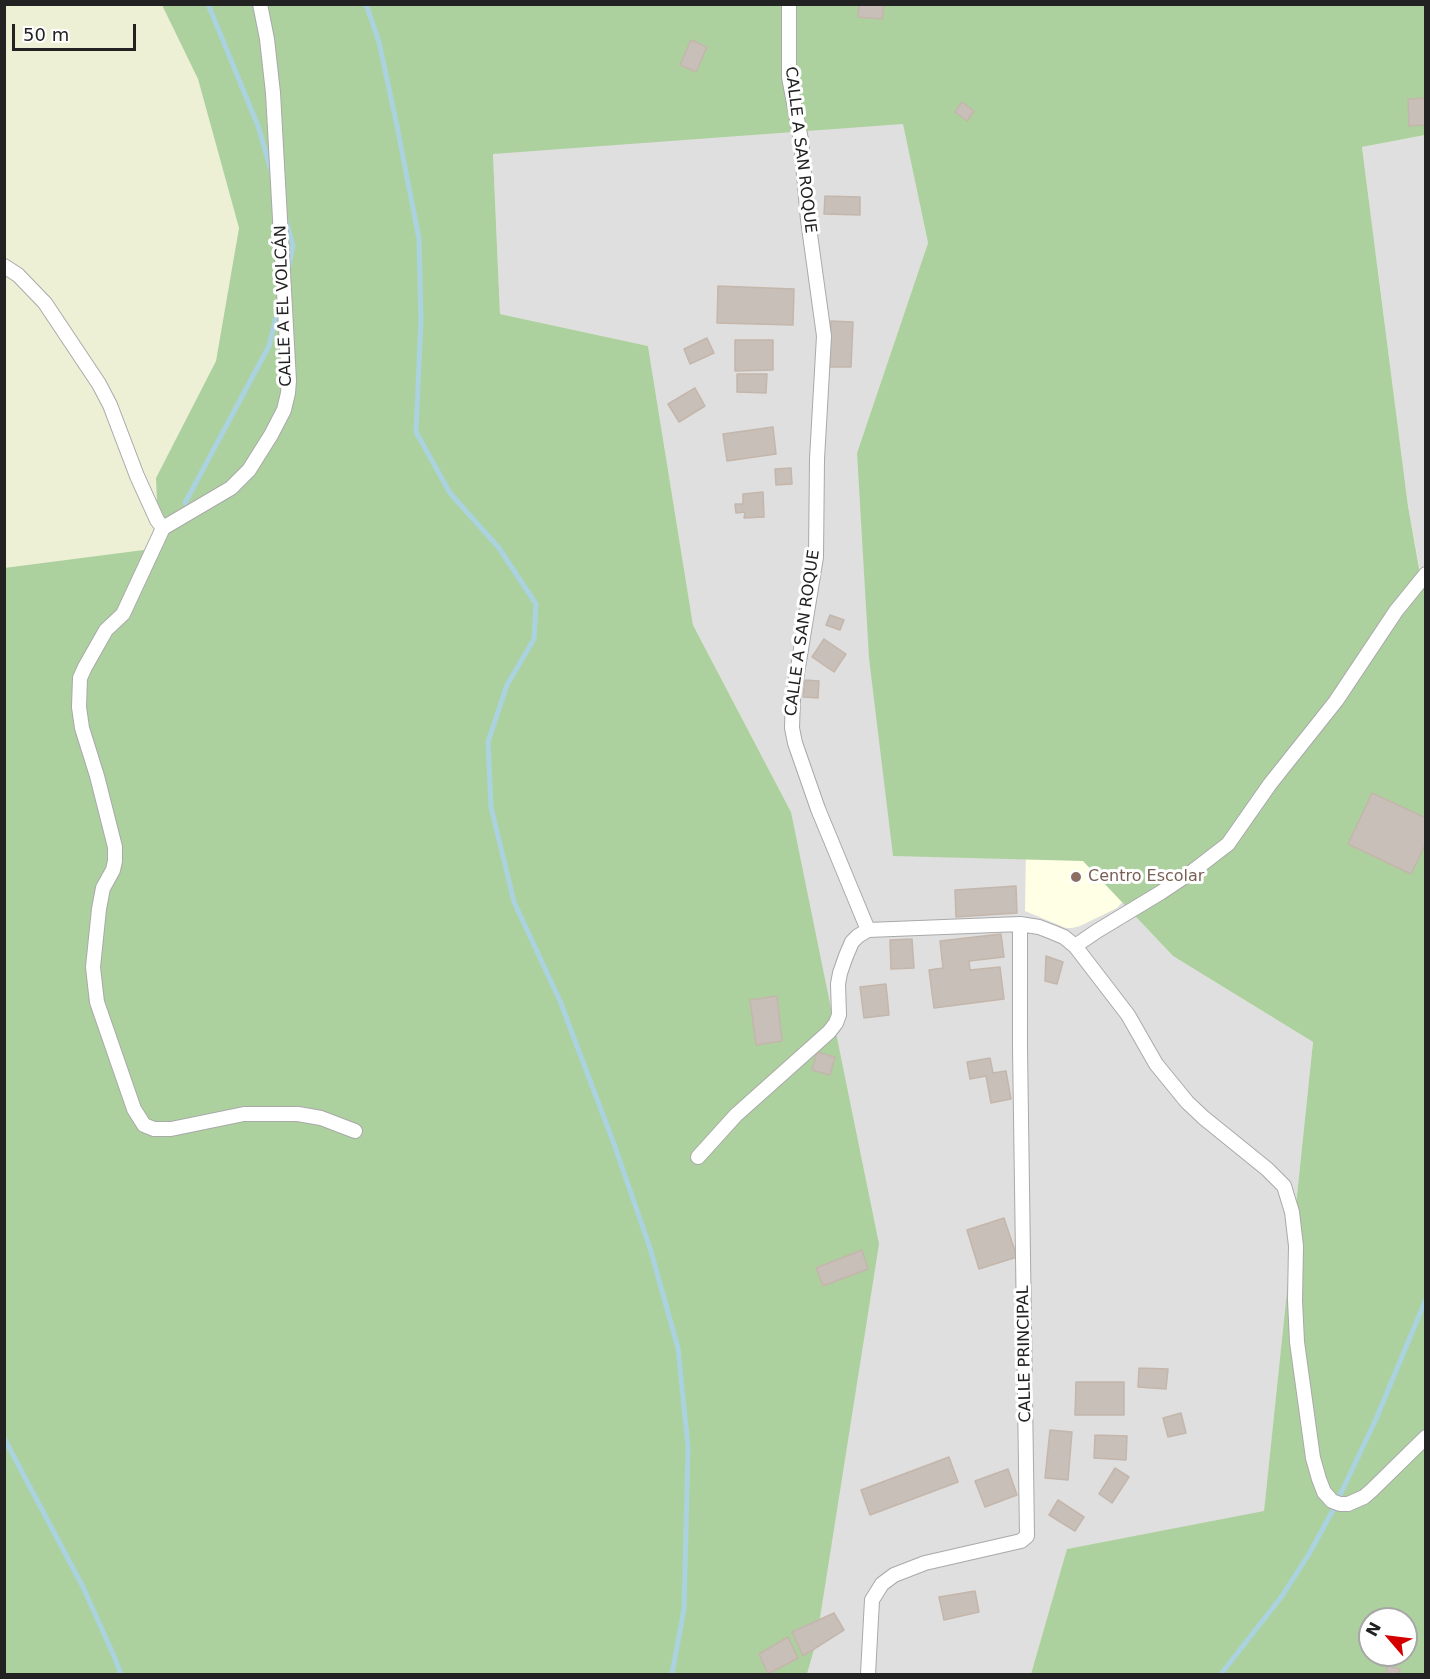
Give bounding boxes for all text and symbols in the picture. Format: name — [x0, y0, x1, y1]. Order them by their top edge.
scale bar — [15, 12, 140, 50]
text: 50 m — [23, 24, 69, 45]
street label: CALLE A SAN ROQUE — [780, 66, 820, 234]
street label: CALLE A EL VOLCÁN — [272, 225, 296, 387]
street label: CALLE A SAN ROQUE — [782, 549, 824, 717]
place label: Centro Escolar — [1088, 867, 1204, 887]
marker: Centro Escolar — [1069, 870, 1083, 884]
street label: CALLE PRINCIPAL — [1014, 1285, 1036, 1423]
north arrow — [1358, 1607, 1418, 1667]
text: N — [1362, 1619, 1385, 1640]

